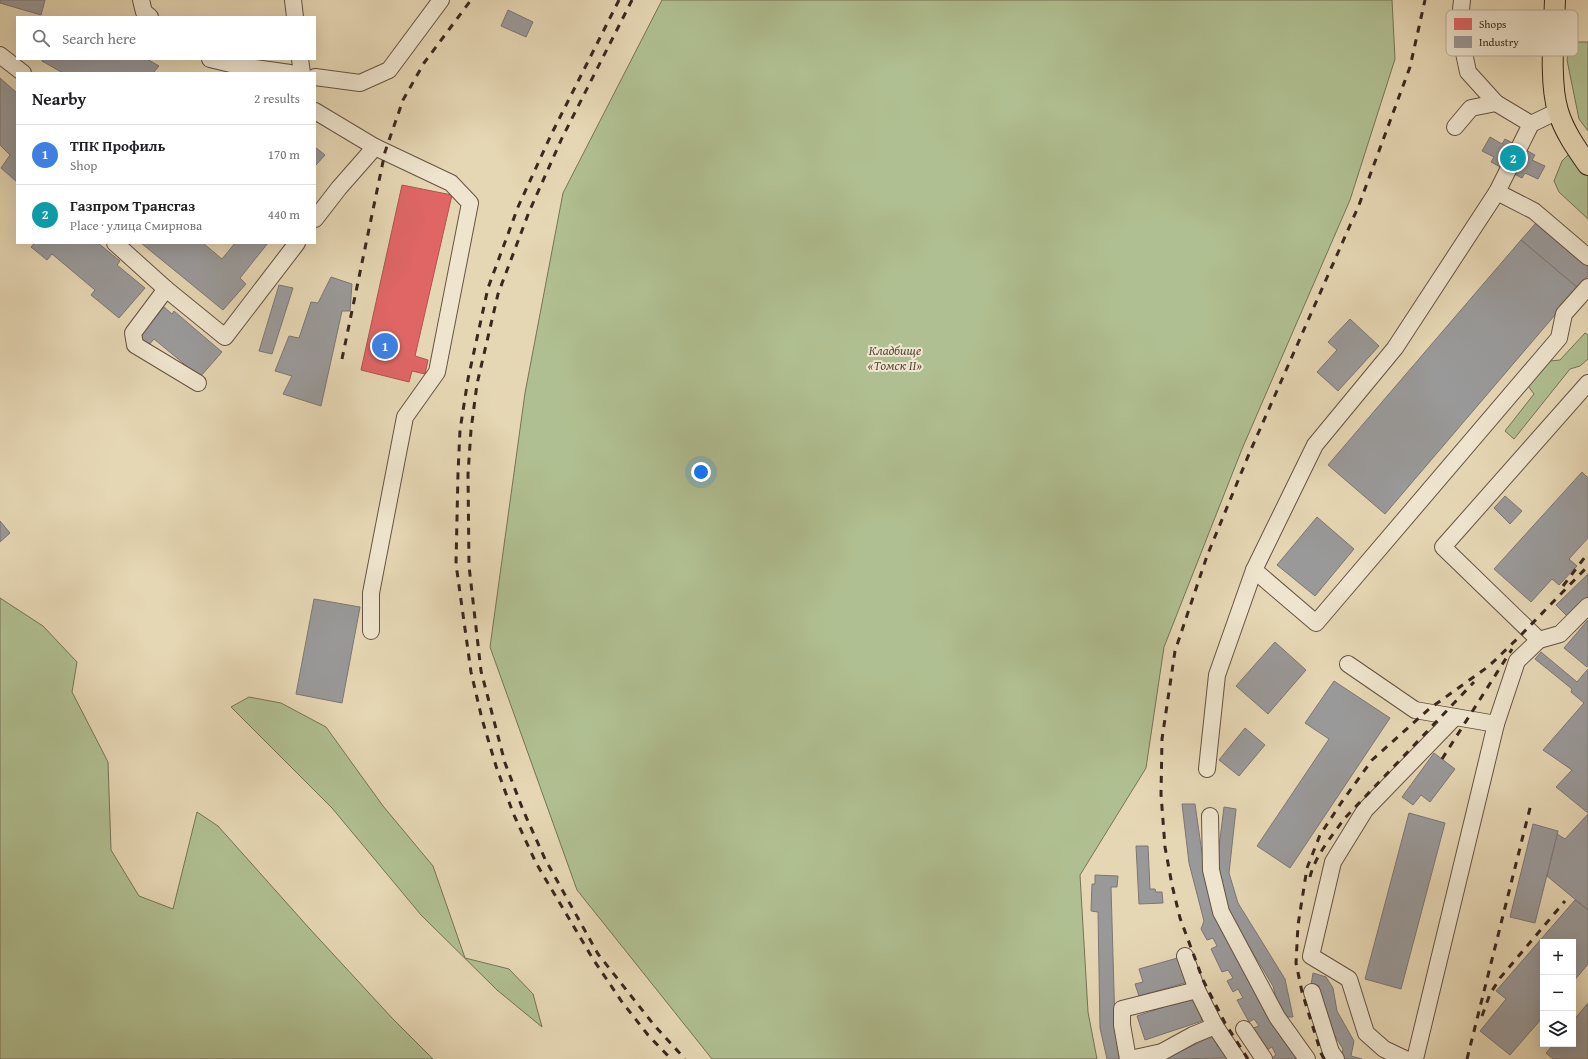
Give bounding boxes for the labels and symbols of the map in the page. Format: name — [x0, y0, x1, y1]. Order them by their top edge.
legend — [1446, 10, 1578, 56]
text: Shops — [1479, 16, 1506, 32]
text: Industry — [1479, 34, 1519, 50]
pin: 2 — [1500, 143, 1526, 173]
pin: 1 — [372, 331, 398, 361]
park label: Кладбище «Томск II» — [868, 341, 922, 375]
your location — [691, 462, 711, 482]

